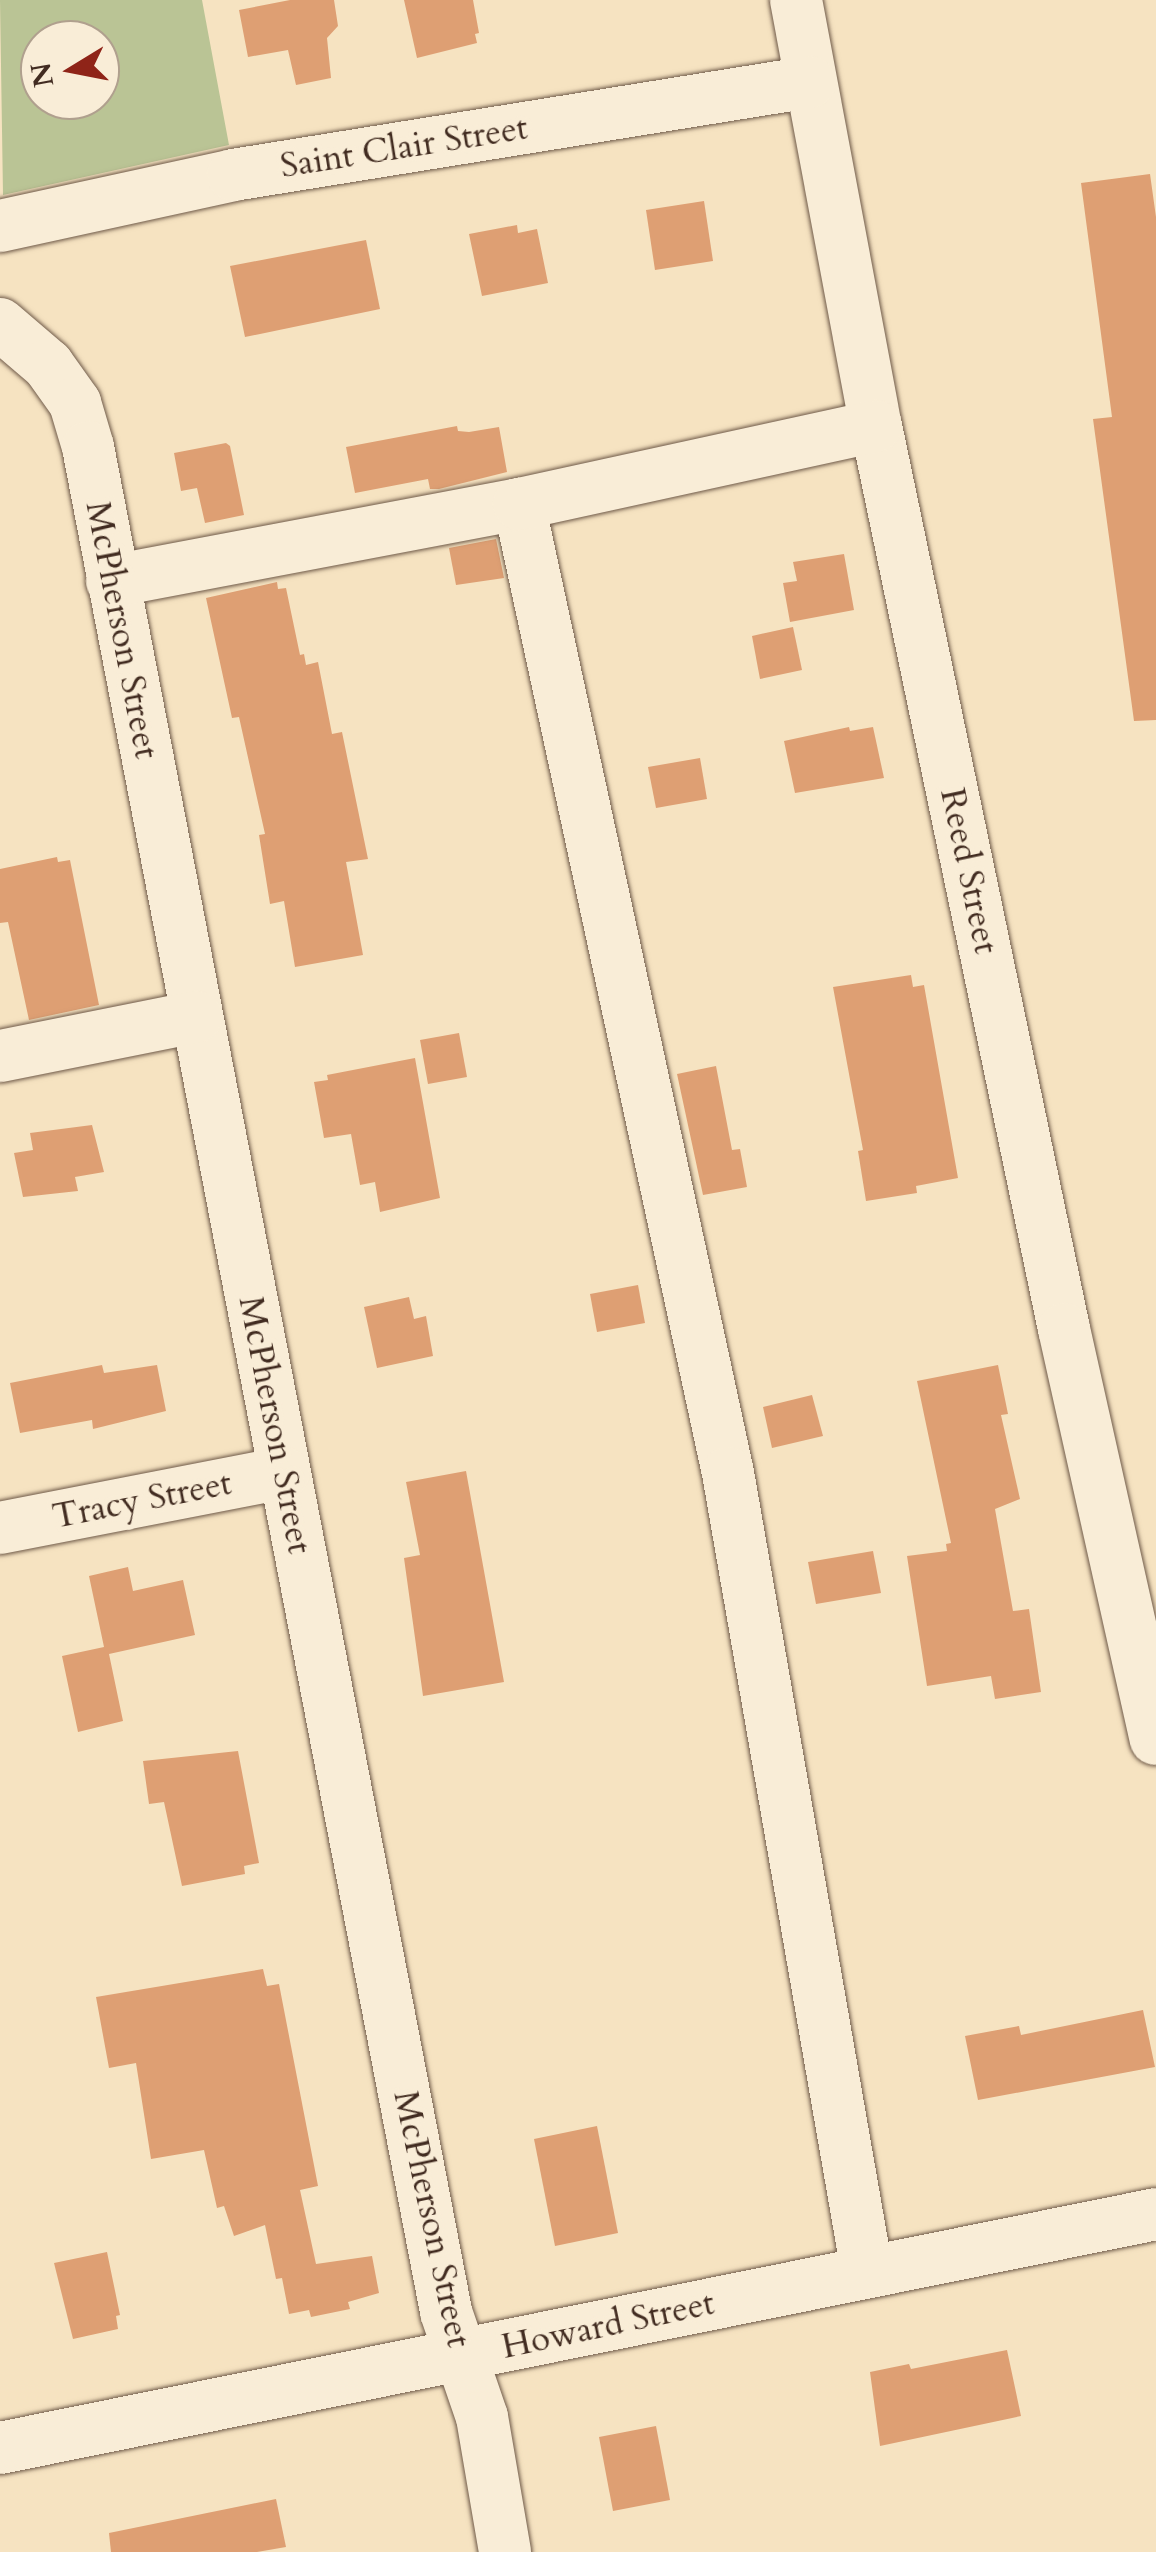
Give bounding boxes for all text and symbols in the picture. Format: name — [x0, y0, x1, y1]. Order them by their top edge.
north arrow — [20, 20, 120, 120]
text: N — [22, 60, 63, 90]
street label: Saint Clair Street — [277, 107, 531, 187]
street label: McPherson Street — [76, 498, 168, 762]
street label: Reed Street — [931, 784, 1007, 958]
street label: McPherson Street — [229, 1293, 321, 1557]
street label: Tracy Street — [49, 1462, 235, 1538]
street label: McPherson Street — [384, 2087, 480, 2351]
street label: Howard Street — [498, 2282, 718, 2368]

